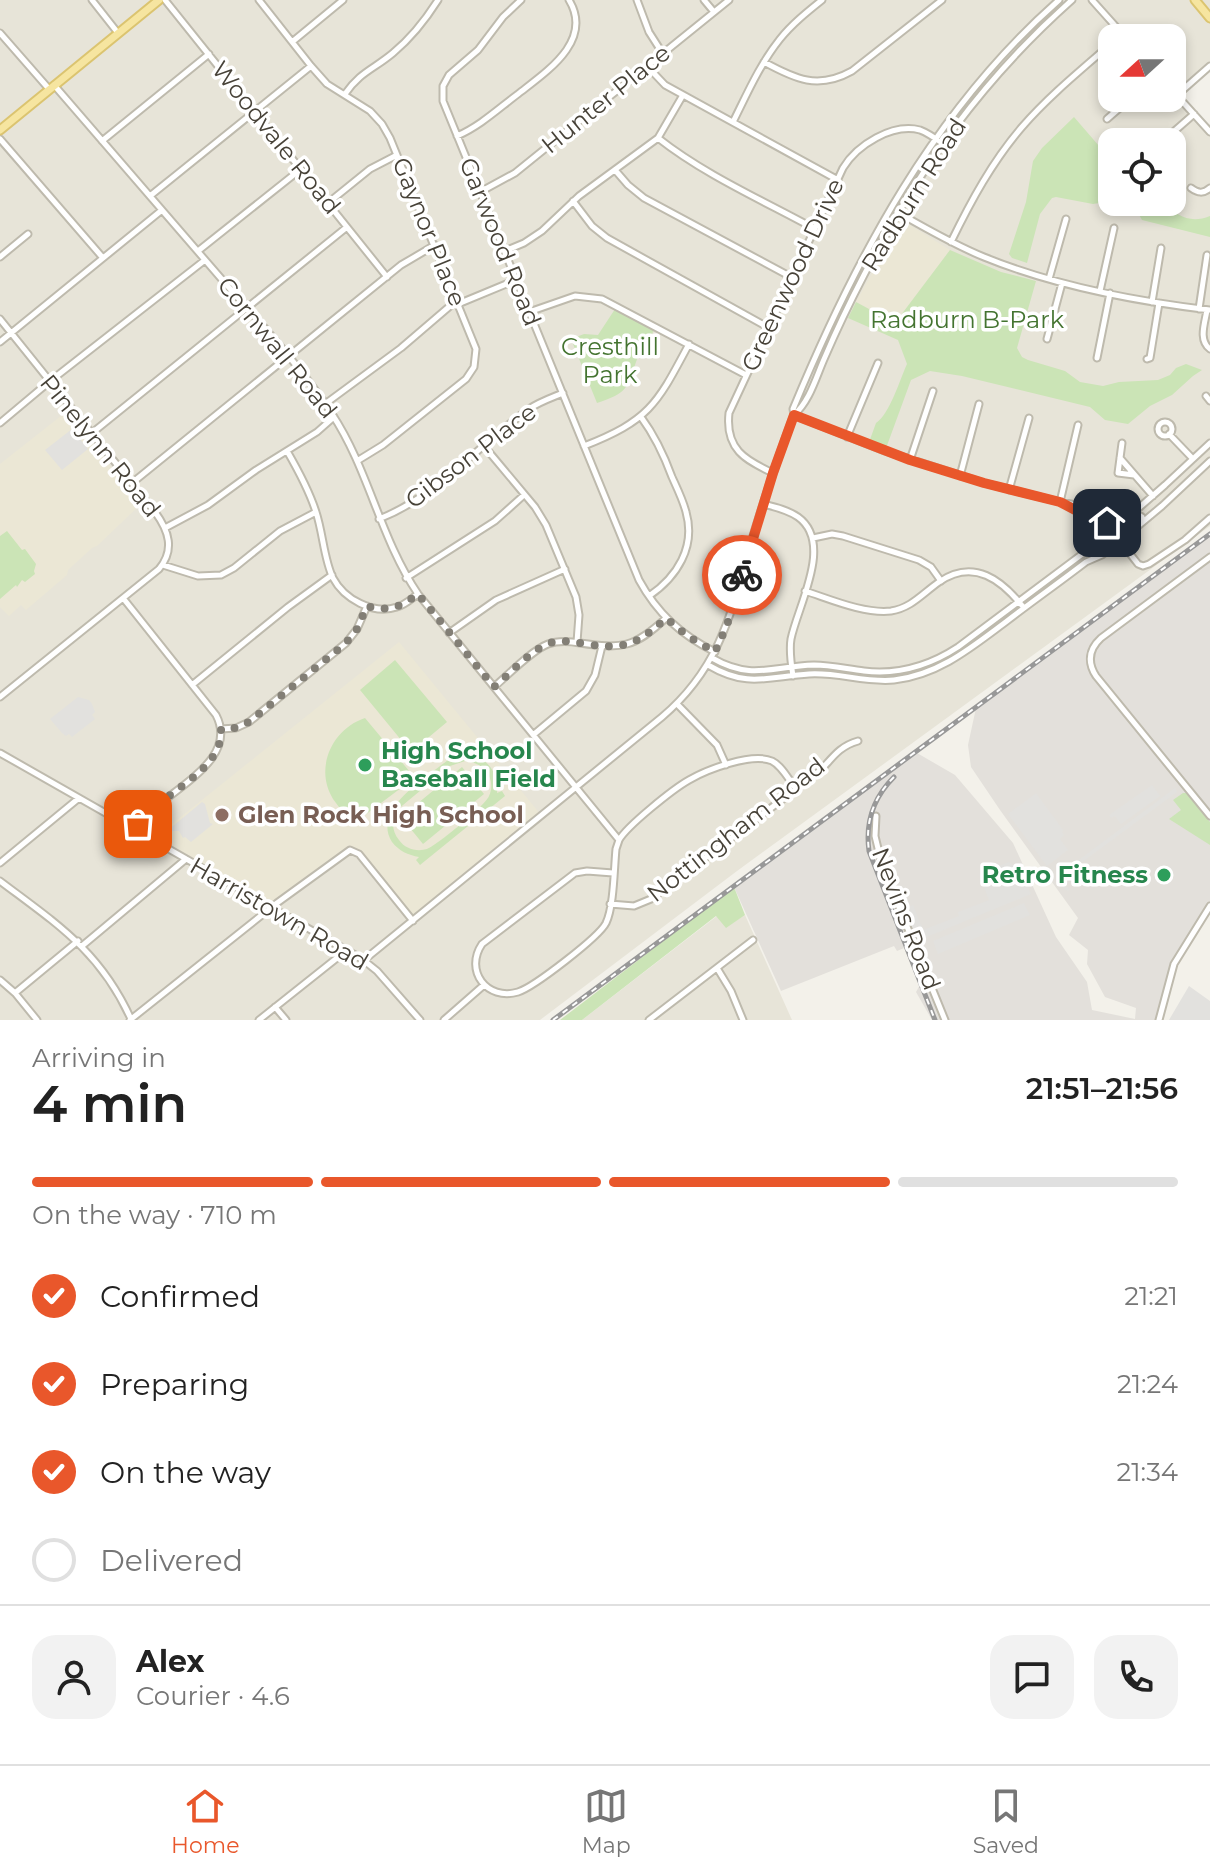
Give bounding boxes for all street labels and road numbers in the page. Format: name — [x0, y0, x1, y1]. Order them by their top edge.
street label: Hunter Place — [535, 38, 676, 159]
street label: Woodvale Road — [206, 55, 347, 220]
street label: Radburn Road — [855, 113, 972, 277]
street label: Gaynor Place — [386, 153, 473, 311]
street label: Garwood Road — [454, 153, 547, 330]
street label: Greenwood Drive — [735, 174, 850, 376]
street label: Cornwall Road — [211, 271, 343, 424]
street label: Pinelynn Road — [34, 368, 167, 523]
street label: Gibson Place — [400, 397, 542, 514]
street label: Nottingham Road — [641, 751, 830, 908]
street label: Nevins Road — [866, 844, 947, 994]
street label: Harristown Road — [185, 851, 374, 976]

